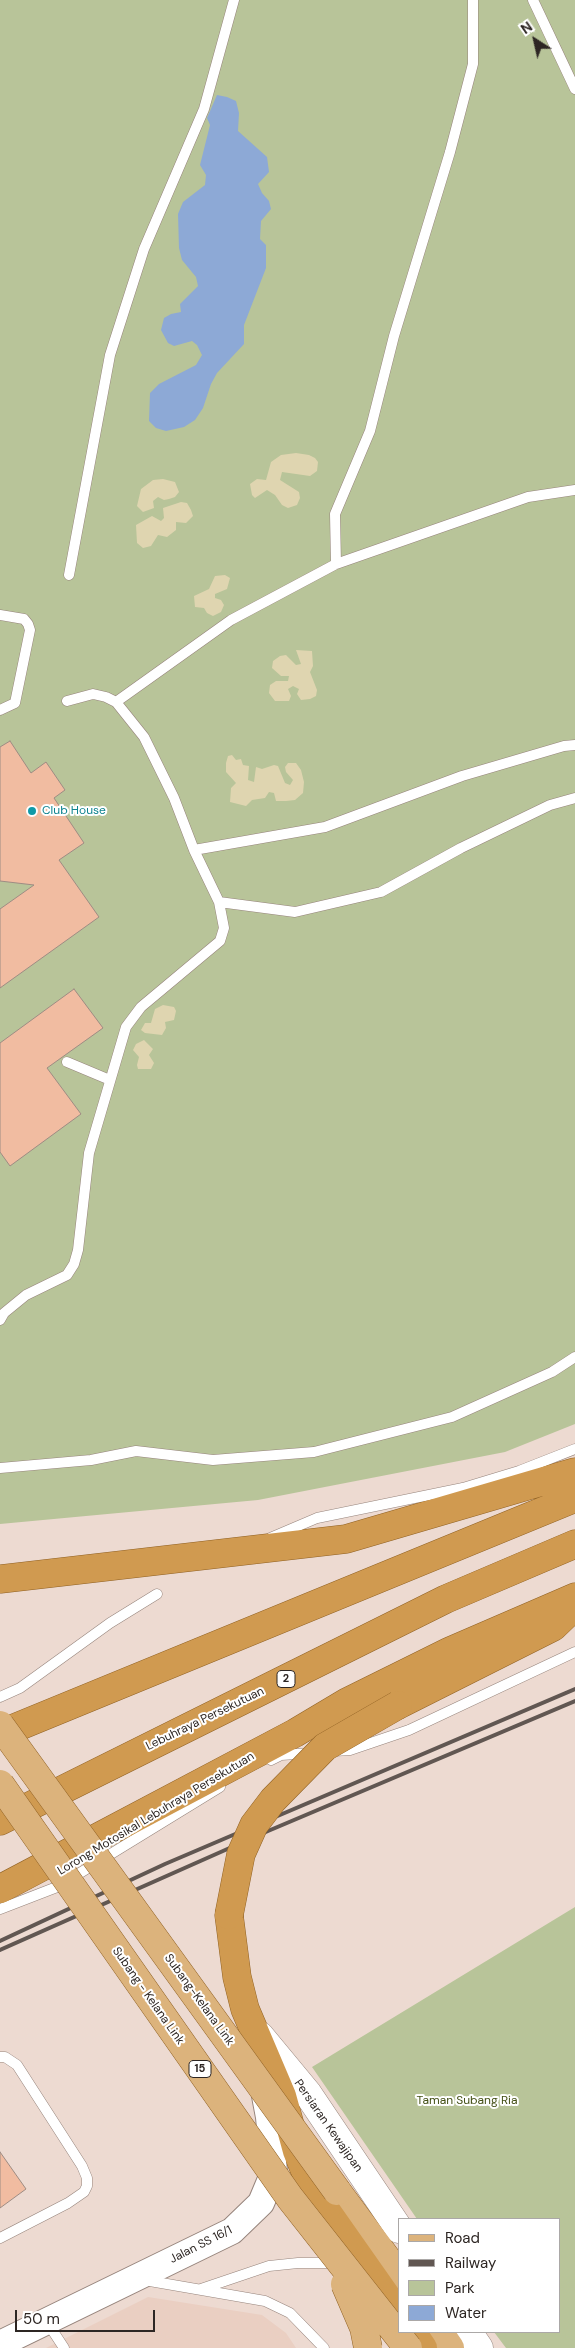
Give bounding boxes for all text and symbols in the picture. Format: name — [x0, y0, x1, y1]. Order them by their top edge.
north arrow — [510, 15, 560, 65]
text: N — [517, 17, 536, 38]
place label: Club House — [42, 804, 106, 818]
marker: Club House — [26, 805, 38, 817]
road number: 2 — [277, 1670, 295, 1688]
street label: Lebuhraya Persekutuan — [144, 1684, 266, 1754]
street label: Lorong Motosikal Lebuhraya Persekutuan — [55, 1749, 257, 1879]
street label: Subang - Kelana Link — [109, 1944, 187, 2048]
street label: Subang-Kelana Link — [161, 1952, 237, 2048]
road number: 15 — [189, 2060, 211, 2078]
street label: Persiaran Kewajipan — [291, 2077, 365, 2175]
park label: Taman Subang Ria — [417, 2094, 517, 2108]
legend — [398, 2218, 560, 2333]
street label: Jalan SS 16/1 — [167, 2223, 235, 2267]
text: Road — [445, 2228, 480, 2248]
text: Railway — [445, 2253, 496, 2273]
text: Park — [445, 2278, 475, 2298]
scale bar — [18, 2300, 158, 2332]
text: Water — [445, 2303, 486, 2323]
text: 50 m — [23, 2309, 60, 2329]

